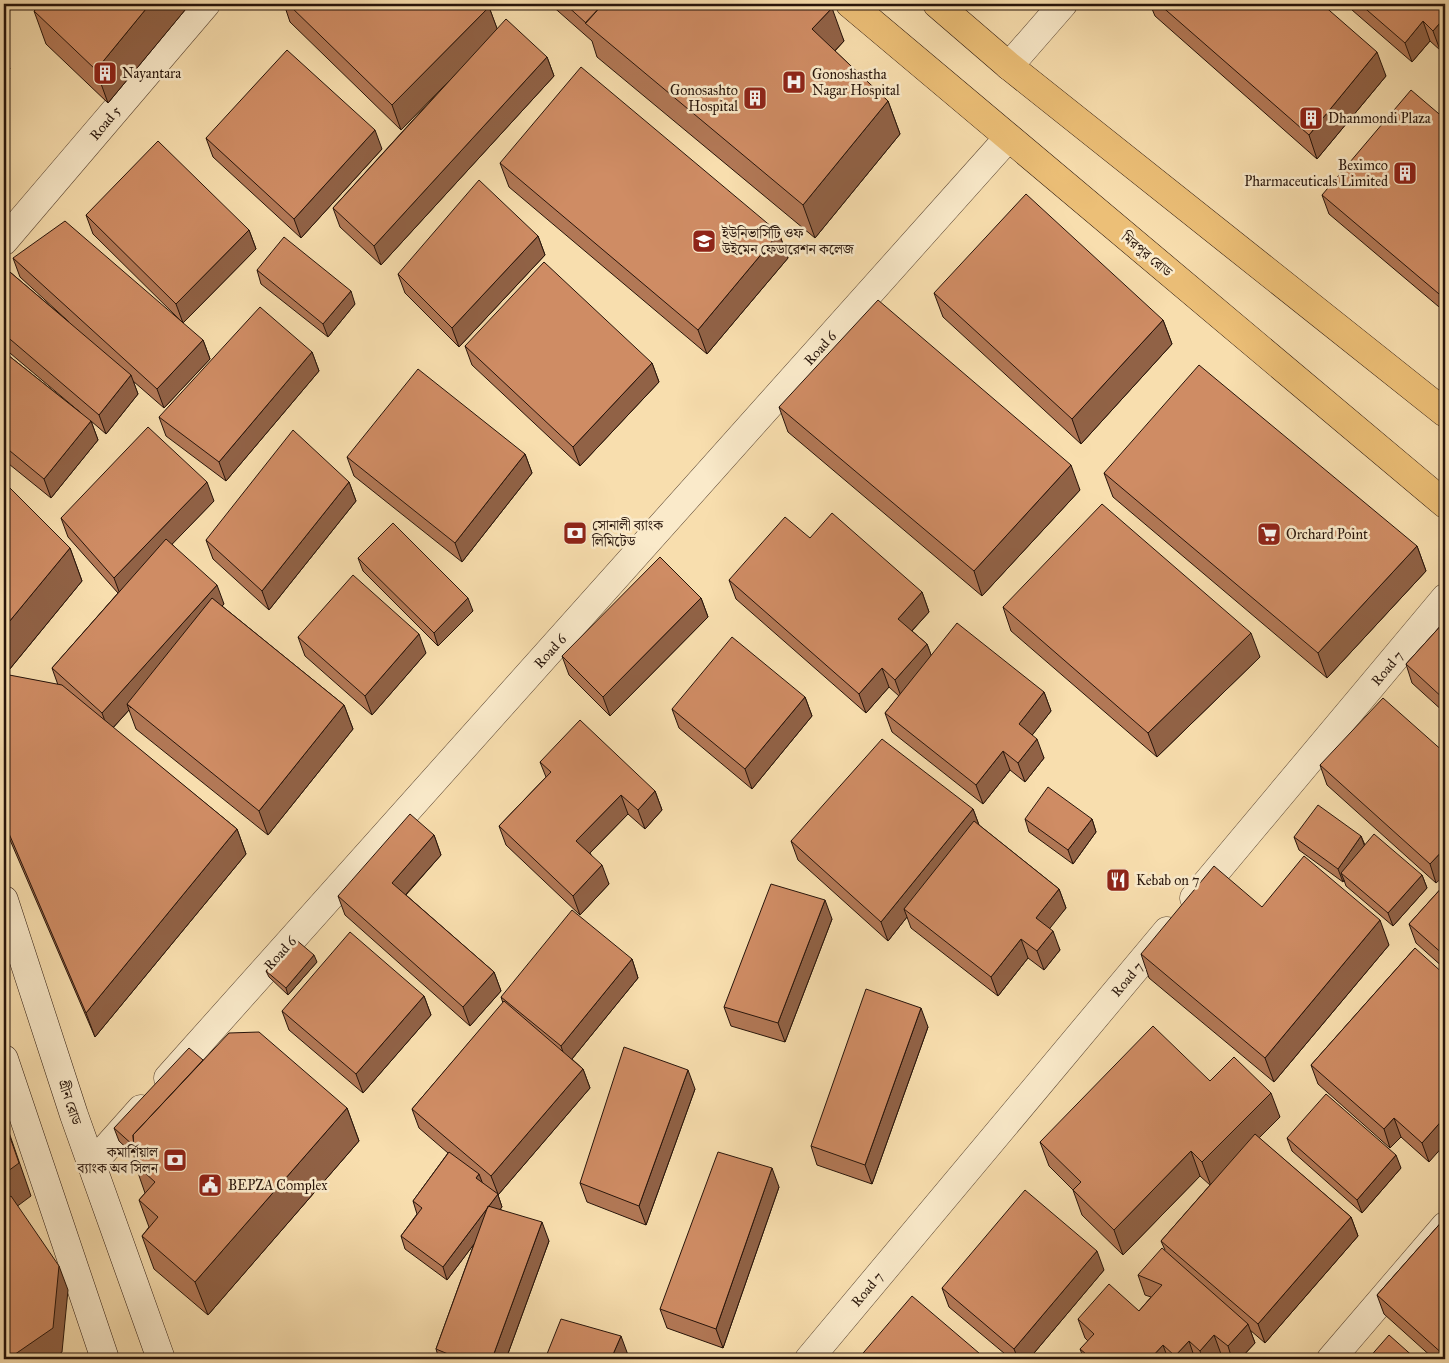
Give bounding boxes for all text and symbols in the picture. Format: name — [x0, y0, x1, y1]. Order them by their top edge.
building icon: Nayantara — [92, 60, 118, 86]
place label: Nayantara — [122, 65, 181, 82]
place label: Gonoshastha Nagar Hospital — [812, 66, 900, 99]
hospital icon: Gonoshastha Nagar Hospital — [781, 69, 807, 95]
place label: Gonosashto Hospital — [670, 82, 738, 115]
building icon: Gonosashto Hospital — [742, 85, 768, 111]
street label: Road 5 — [86, 102, 125, 144]
building icon: Dhanmondi Plaza — [1298, 105, 1324, 131]
place label: Dhanmondi Plaza — [1328, 110, 1431, 127]
place label: Beximco Pharmaceuticals Limited — [1244, 157, 1388, 190]
building icon: Beximco Pharmaceuticals Limited — [1392, 160, 1418, 186]
place label: ইউনিভার্সিটি ওফ উইমেন ফেডারেশন কলেজ — [721, 224, 855, 258]
school or university icon: ইউনিভার্সিটি ওফ উইমেন ফেডারেশন কলেজ — [691, 228, 717, 254]
street label: মিরপুর রোড — [1117, 228, 1176, 281]
street label: Road 6 — [801, 327, 841, 369]
place label: সোনালী ব্যাংক লিমিটেড — [591, 517, 664, 550]
bank icon: সোনালী ব্যাংক লিমিটেড — [562, 520, 588, 546]
supermarket icon: Orchard Point — [1256, 521, 1282, 547]
place label: Orchard Point — [1286, 526, 1368, 543]
street label: Road 6 — [531, 630, 571, 672]
street label: Road 7 — [1368, 647, 1407, 689]
restaurant icon: Kebab on 7 — [1105, 867, 1131, 893]
place label: Kebab on 7 — [1136, 872, 1199, 889]
street label: Road 6 — [261, 932, 301, 974]
street label: Road 7 — [1108, 958, 1147, 1000]
street label: গ্রীন রোড — [54, 1077, 86, 1128]
place label: কমার্শিয়াল ব্যাংক অব সিলন — [76, 1144, 159, 1177]
bank icon: কমার্শিয়াল ব্যাংক অব সিলন — [162, 1147, 188, 1173]
public building icon: BEPZA Complex — [197, 1172, 223, 1198]
place label: BEPZA Complex — [228, 1177, 328, 1194]
street label: Road 7 — [848, 1268, 887, 1310]

